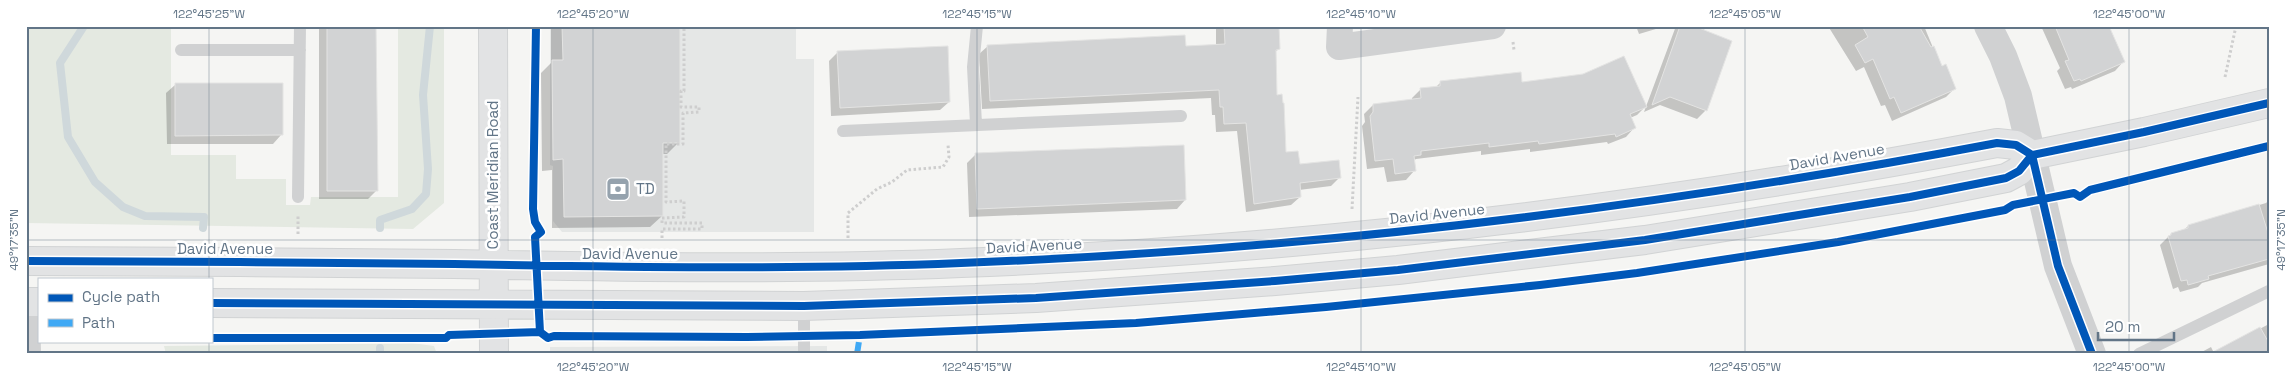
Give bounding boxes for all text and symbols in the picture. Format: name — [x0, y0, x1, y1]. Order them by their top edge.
text: 122°45'25"W — [173, 6, 245, 22]
text: 122°45'20"W — [557, 6, 630, 22]
text: 122°45'15"W — [942, 6, 1012, 22]
text: 122°45'10"W — [1326, 6, 1397, 22]
text: 122°45'05"W — [1709, 6, 1782, 22]
text: 122°45'00"W — [2093, 6, 2166, 22]
street label: Coast Meridian Road — [483, 101, 502, 249]
street label: David Avenue — [1788, 139, 1886, 174]
bank icon: TD — [605, 176, 631, 202]
place label: TD — [636, 179, 655, 198]
street label: David Avenue — [1388, 199, 1486, 228]
text: 49°17'35"N — [6, 209, 22, 271]
text: 49°17'35"N — [2273, 209, 2289, 271]
street label: David Avenue — [985, 233, 1083, 258]
street label: David Avenue — [177, 239, 273, 258]
street label: David Avenue — [582, 244, 678, 263]
legend — [38, 278, 212, 342]
text: Cycle path — [82, 287, 160, 306]
scale bar — [2098, 310, 2174, 342]
text: Path — [82, 313, 115, 332]
text: 20 m — [2105, 317, 2140, 336]
text: 122°45'20"W — [557, 359, 630, 375]
text: 122°45'15"W — [942, 359, 1012, 375]
text: 122°45'10"W — [1326, 359, 1397, 375]
text: 122°45'05"W — [1709, 359, 1782, 375]
text: 122°45'00"W — [2093, 359, 2166, 375]

